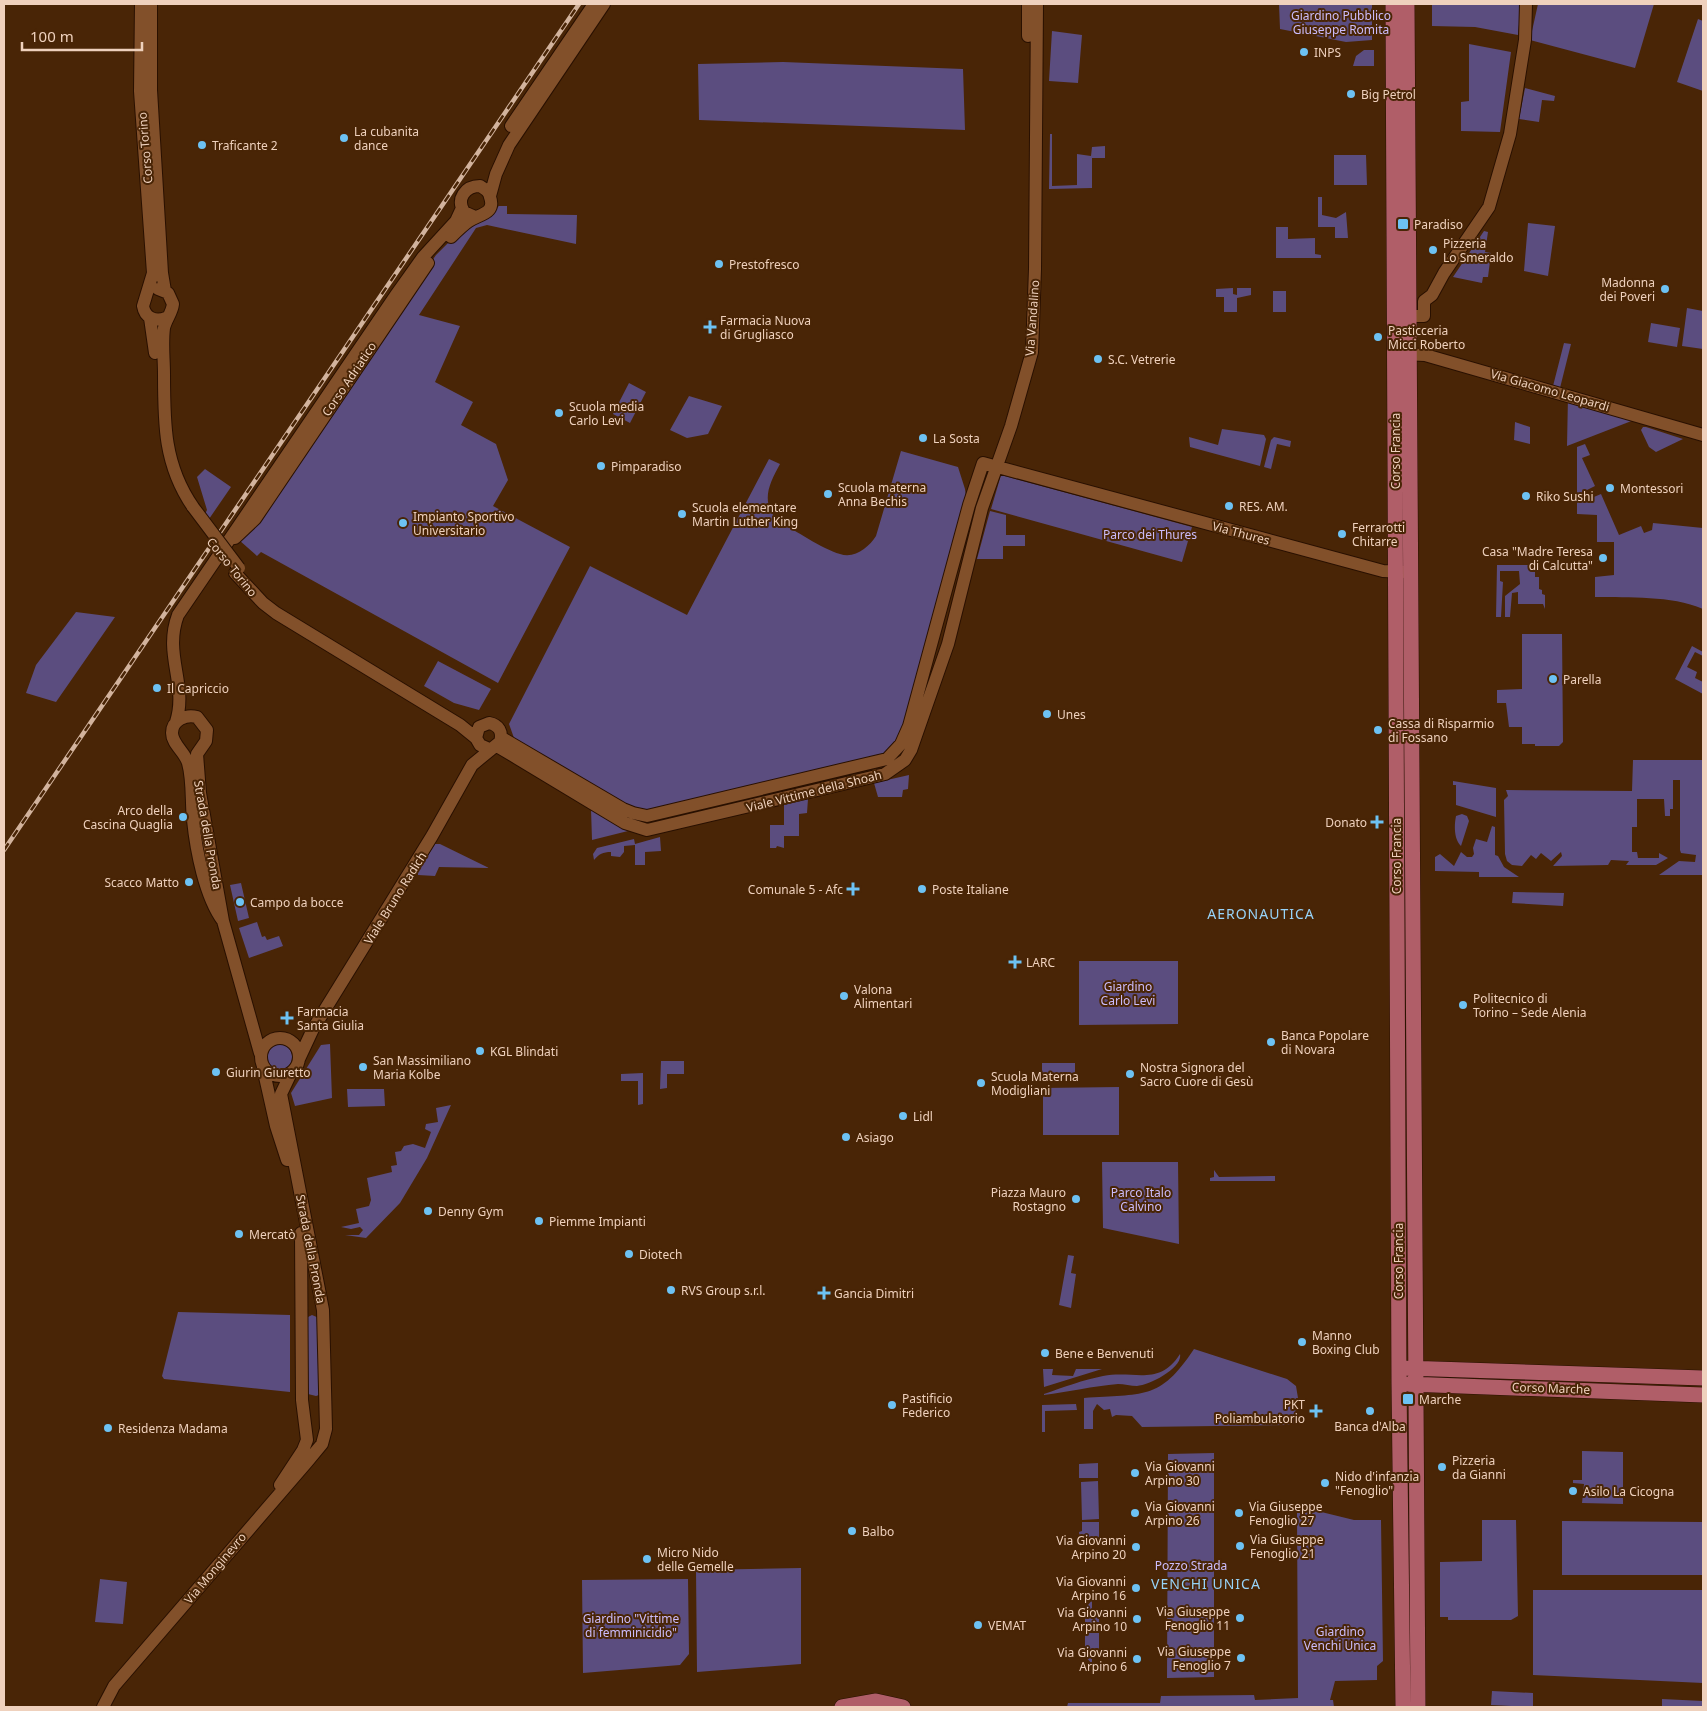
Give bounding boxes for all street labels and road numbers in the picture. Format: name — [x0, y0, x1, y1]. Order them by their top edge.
street label: Corso Torino — [133, 112, 157, 184]
street label: Via Vandalino — [1021, 279, 1043, 357]
street label: Corso Adriatico — [318, 339, 380, 419]
street label: Via Giacomo Leopardi — [1489, 365, 1611, 415]
street label: Corso Francia — [1387, 413, 1404, 489]
street label: Via Thures — [1210, 517, 1272, 549]
street label: Corso Torino — [203, 534, 261, 600]
street label: Viale Vittime della Shoah — [745, 766, 883, 816]
street label: Strada della Pronda — [190, 779, 226, 891]
street label: Corso Francia — [1388, 818, 1405, 894]
street label: Viale Bruno Radich — [360, 849, 430, 947]
street label: Strada della Pronda — [292, 1193, 330, 1305]
street label: Corso Francia — [1390, 1223, 1407, 1299]
street label: Corso Marche — [1512, 1378, 1591, 1398]
street label: Via Monginevro — [180, 1529, 250, 1607]

